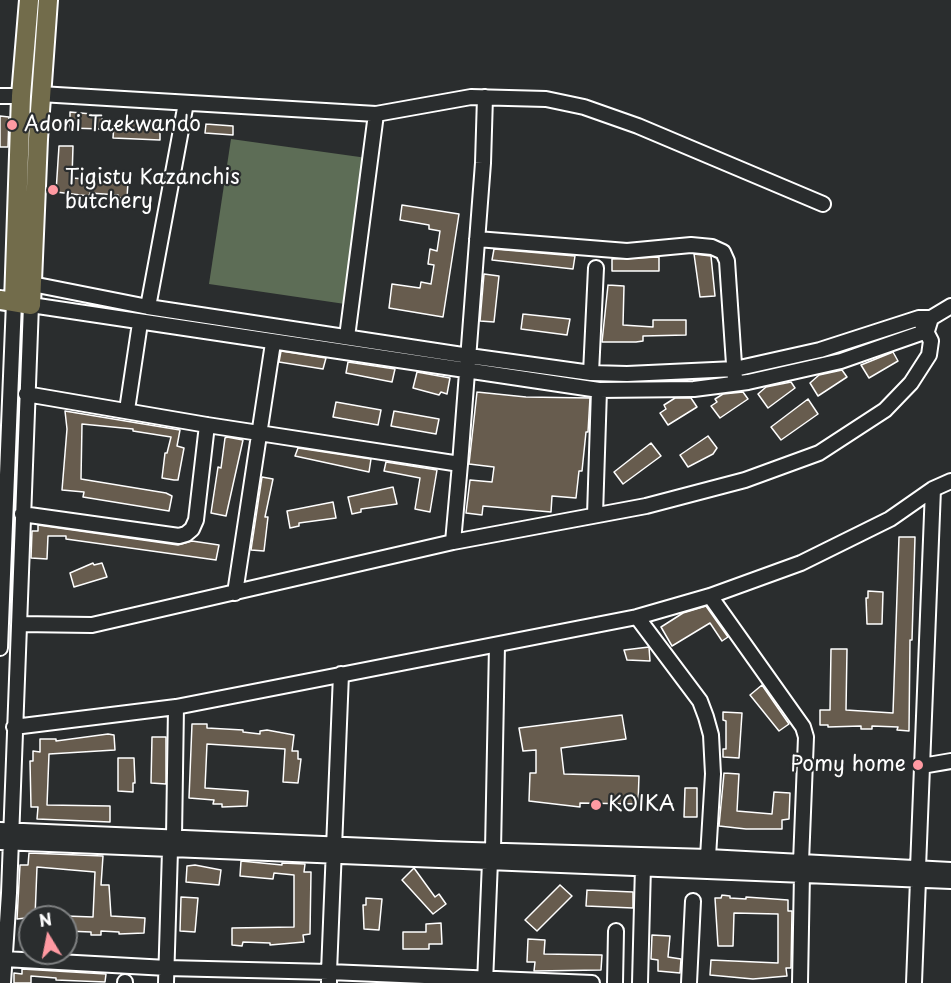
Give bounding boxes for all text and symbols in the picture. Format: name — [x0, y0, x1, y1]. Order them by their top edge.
place label: Adoni Taekwando — [24, 112, 201, 138]
marker: Adoni Taekwando — [5, 118, 19, 132]
place label: Tigistu Kazanchis butchery — [65, 165, 240, 215]
marker: Tigistu Kazanchis butchery — [46, 183, 60, 197]
place label: Pomy home — [790, 752, 906, 778]
marker: Pomy home — [911, 758, 925, 772]
place label: KOIKA — [608, 792, 675, 818]
marker: KOIKA — [589, 798, 603, 812]
north arrow — [18, 905, 78, 965]
text: N — [37, 906, 54, 932]

